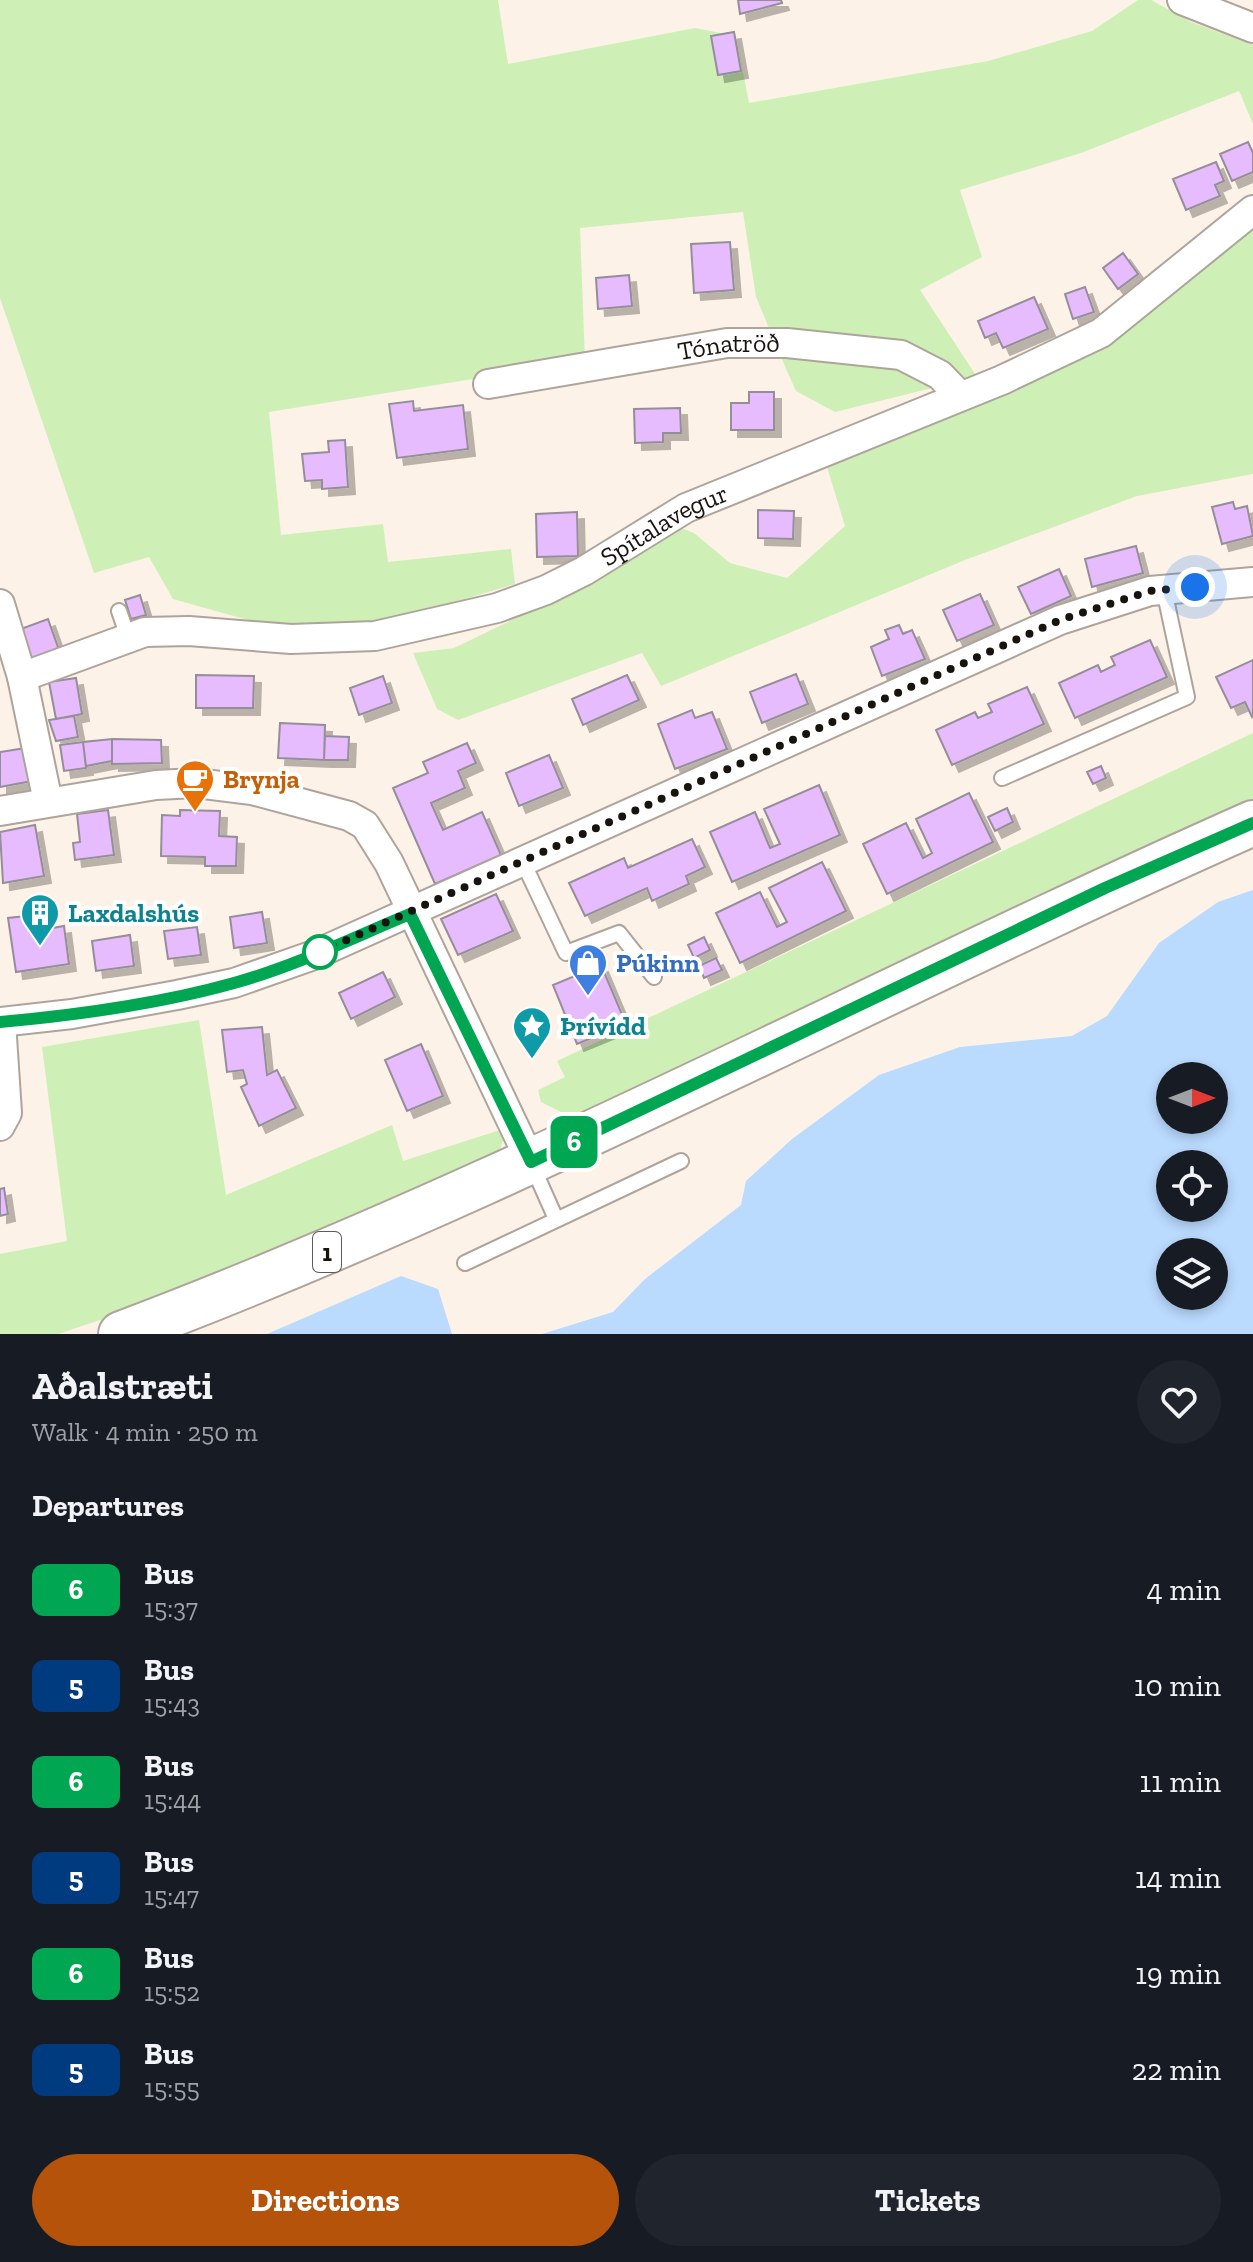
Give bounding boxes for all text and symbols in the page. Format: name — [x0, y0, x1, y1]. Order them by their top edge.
street label: Tónatröð — [675, 326, 780, 367]
street label: Spítalavegur — [594, 477, 732, 573]
your location — [1175, 567, 1215, 607]
cafe icon: Brynja — [174, 758, 216, 813]
place label: Brynja — [223, 763, 300, 795]
building icon: Laxdalshús — [19, 892, 61, 947]
place label: Laxdalshús — [68, 897, 199, 929]
unlabelled marker — [303, 935, 337, 969]
shop icon: Púkinn — [567, 942, 609, 997]
place label: Púkinn — [616, 947, 700, 979]
place icon: Þrívídd — [511, 1005, 553, 1060]
place label: Þrívídd — [560, 1010, 646, 1042]
north arrow — [1156, 1062, 1228, 1134]
map controls — [1156, 1062, 1228, 1310]
line badge: 6 — [548, 1116, 600, 1168]
text: 6 — [566, 1125, 582, 1158]
button: locate — [1156, 1150, 1228, 1222]
road number: 1 — [313, 1232, 341, 1272]
button: layers — [1156, 1238, 1228, 1310]
button: heart — [1137, 1360, 1221, 1444]
text: Aðalstræti — [32, 1363, 213, 1409]
text: Walk · 4 min · 250 m — [32, 1416, 258, 1448]
text: Departures — [32, 1488, 184, 1524]
text: Bus — [144, 1556, 194, 1592]
text: 4 min — [1147, 1572, 1221, 1608]
text: 6 — [68, 1573, 84, 1606]
text: 15:37 — [144, 1592, 198, 1624]
text: Bus — [144, 1652, 194, 1688]
text: 10 min — [1134, 1668, 1221, 1704]
text: 5 — [69, 1669, 83, 1702]
text: 15:43 — [144, 1688, 200, 1720]
text: Bus — [144, 1748, 194, 1784]
text: 11 min — [1140, 1764, 1221, 1800]
text: 6 — [68, 1765, 84, 1798]
text: 15:44 — [144, 1784, 201, 1816]
text: Bus — [144, 1844, 194, 1880]
text: 14 min — [1135, 1860, 1221, 1896]
text: 5 — [69, 1861, 83, 1894]
text: 15:47 — [144, 1880, 199, 1912]
text: Bus — [144, 1940, 194, 1976]
text: 19 min — [1135, 1956, 1221, 1992]
text: 6 — [68, 1957, 84, 1990]
text: 15:52 — [144, 1976, 200, 2008]
text: Bus — [144, 2036, 194, 2072]
text: 22 min — [1132, 2052, 1221, 2088]
text: 5 — [69, 2053, 83, 2086]
text: 15:55 — [144, 2072, 200, 2104]
button: Directions — [32, 2154, 619, 2246]
button: Tickets — [635, 2154, 1221, 2246]

